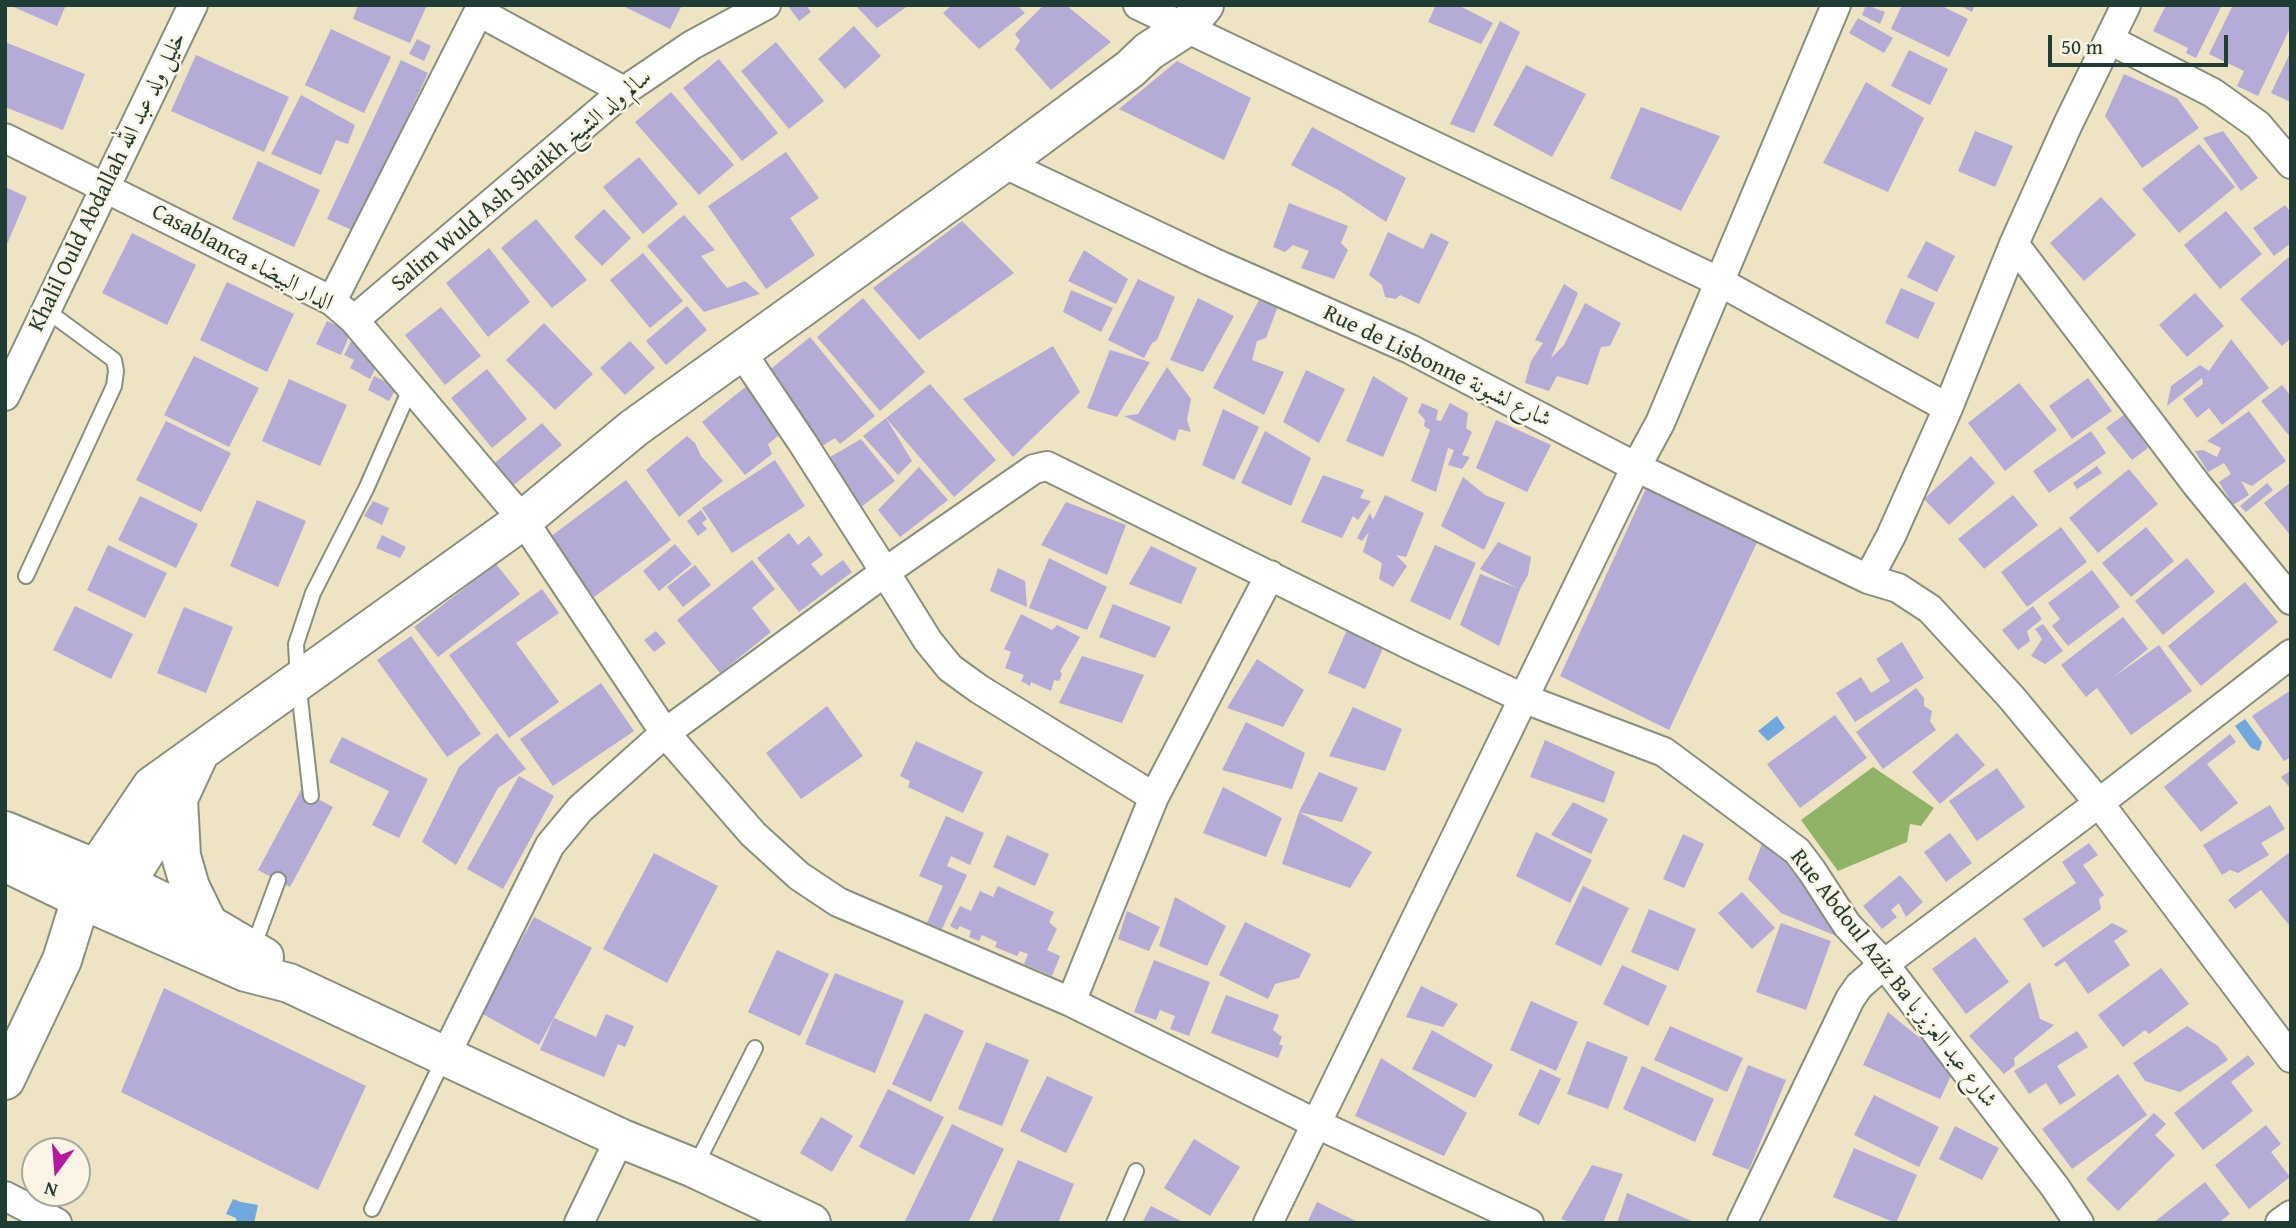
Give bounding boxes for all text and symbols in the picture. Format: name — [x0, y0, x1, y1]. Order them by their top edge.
scale bar — [2051, 21, 2231, 65]
street label: Khalil Ould Abdallah خليل ولد عبد الله — [23, 28, 193, 336]
text: 50 m — [2061, 31, 2103, 62]
street label: Salim Wuld Ash Shaikh سالم ولد الشيخ — [386, 64, 658, 298]
street label: Casablanca الدار البيضاء — [147, 199, 337, 317]
street label: Rue de Lisbonne شارع لشبونة — [1318, 300, 1556, 434]
street label: Rue Abdoul Aziz Ba شارع عبد العزيز با — [1784, 844, 2002, 1114]
north arrow — [21, 1137, 91, 1207]
text: N — [41, 1175, 61, 1205]

